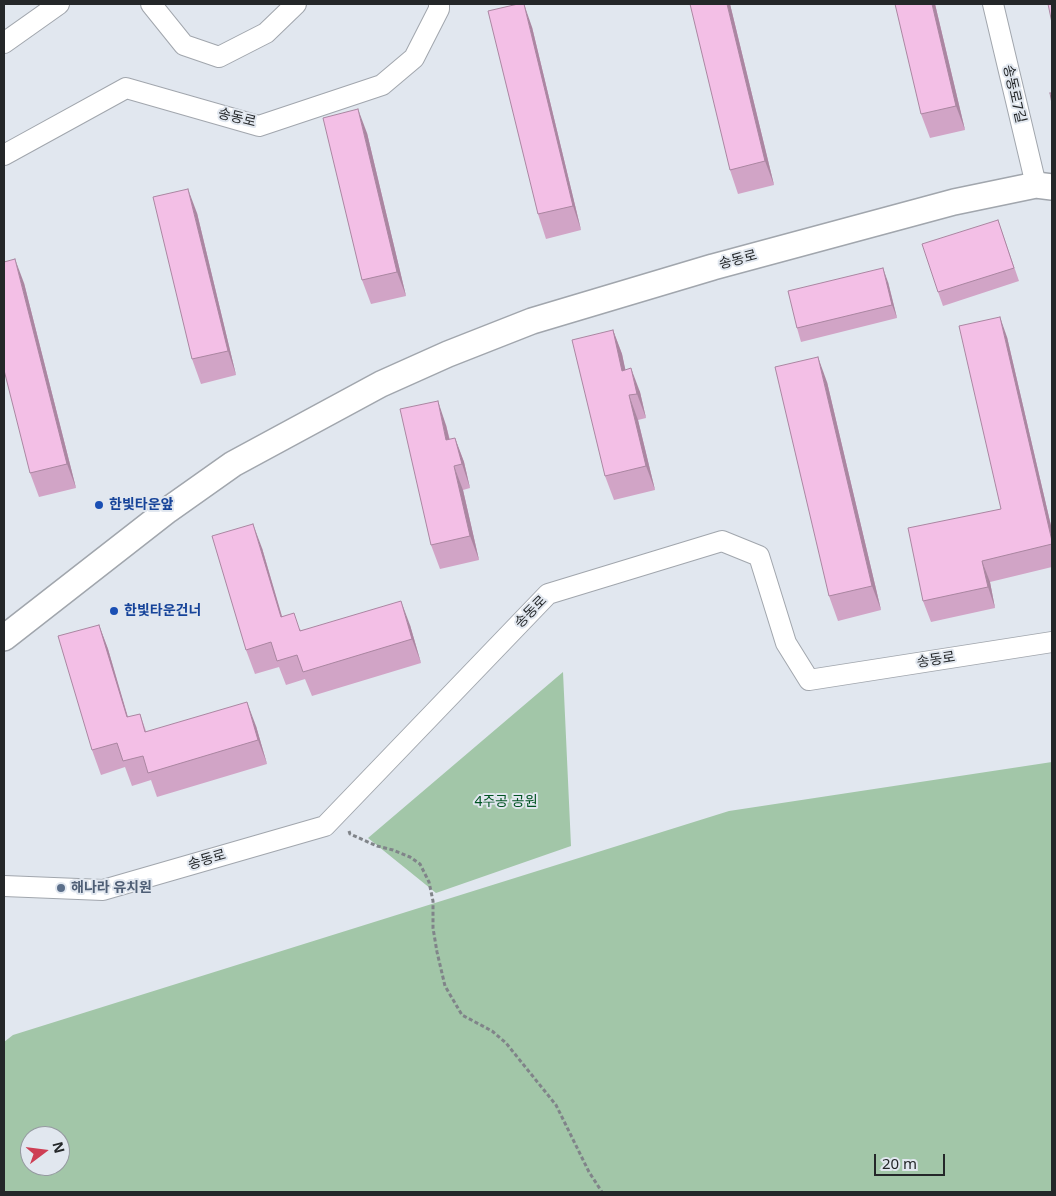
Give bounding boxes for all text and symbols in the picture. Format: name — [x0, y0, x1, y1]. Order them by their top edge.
street label: 송동로7길 — [999, 63, 1029, 125]
street label: 송동로 — [216, 105, 258, 131]
street label: 송동로 — [717, 247, 759, 273]
place label: 한빛타운앞 — [109, 497, 173, 513]
marker: 한빛타운앞 — [93, 499, 105, 511]
street label: 송동로 — [511, 592, 551, 632]
place label: 한빛타운건너 — [124, 603, 201, 619]
marker: 한빛타운건너 — [108, 605, 120, 617]
street label: 송동로 — [916, 649, 956, 671]
park label: 4주공 공원 — [474, 794, 538, 810]
street label: 송동로 — [186, 847, 228, 873]
place label: 해나라 유치원 — [71, 880, 152, 896]
marker: 해나라 유치원 — [55, 882, 67, 894]
north arrow — [20, 1126, 70, 1176]
text: N — [48, 1139, 70, 1155]
scale bar — [876, 1144, 947, 1176]
text: 20 m — [882, 1153, 917, 1173]

